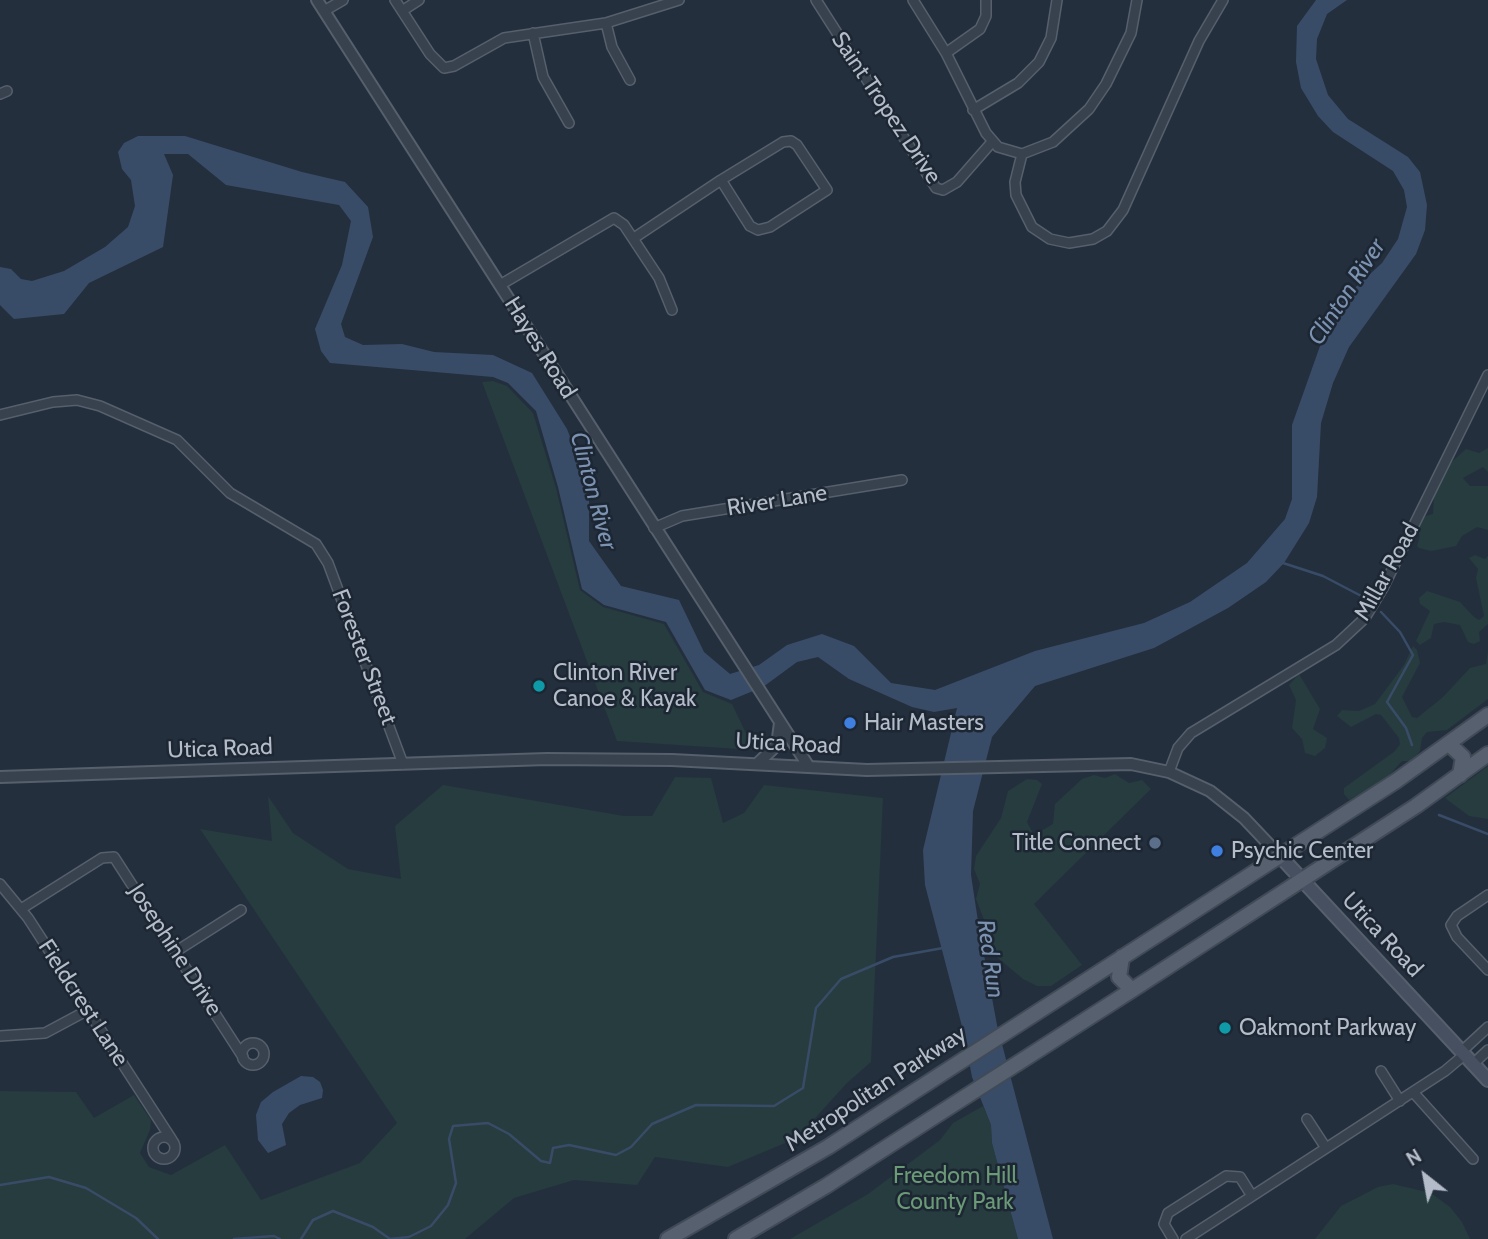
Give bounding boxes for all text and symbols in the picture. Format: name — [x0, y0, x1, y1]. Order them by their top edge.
street label: Saint Tropez Drive — [825, 27, 947, 189]
water label: Clinton River — [1302, 234, 1392, 350]
street label: Hayes Road — [498, 292, 582, 404]
water label: Clinton River — [563, 429, 623, 553]
street label: River Lane — [725, 479, 829, 523]
street label: Millar Road — [1349, 518, 1425, 626]
street label: Forester Street — [326, 585, 402, 729]
place label: Clinton River Canoe & Kayak — [553, 659, 696, 713]
marker: Clinton River Canoe & Kayak — [531, 678, 547, 694]
place label: Hair Masters — [864, 709, 984, 737]
marker: Hair Masters — [842, 715, 858, 731]
street label: Utica Road — [735, 727, 841, 761]
street label: Utica Road — [167, 733, 273, 765]
place label: Title Connect — [1012, 829, 1141, 857]
marker: Title Connect — [1147, 835, 1163, 851]
place label: Psychic Center — [1231, 837, 1373, 865]
marker: Psychic Center — [1209, 843, 1225, 859]
street label: Josephine Drive — [122, 879, 228, 1021]
street label: Utica Road — [1336, 887, 1428, 983]
water label: Red Run — [970, 918, 1010, 1000]
street label: Fieldcrest Lane — [32, 935, 134, 1071]
place label: Oakmont Parkway — [1239, 1014, 1416, 1042]
street label: Metropolitan Parkway — [780, 1020, 972, 1158]
marker: Oakmont Parkway — [1217, 1020, 1233, 1036]
north arrow — [1390, 1141, 1460, 1211]
text: N — [1402, 1144, 1426, 1171]
park label: Freedom Hill County Park — [893, 1162, 1017, 1216]

